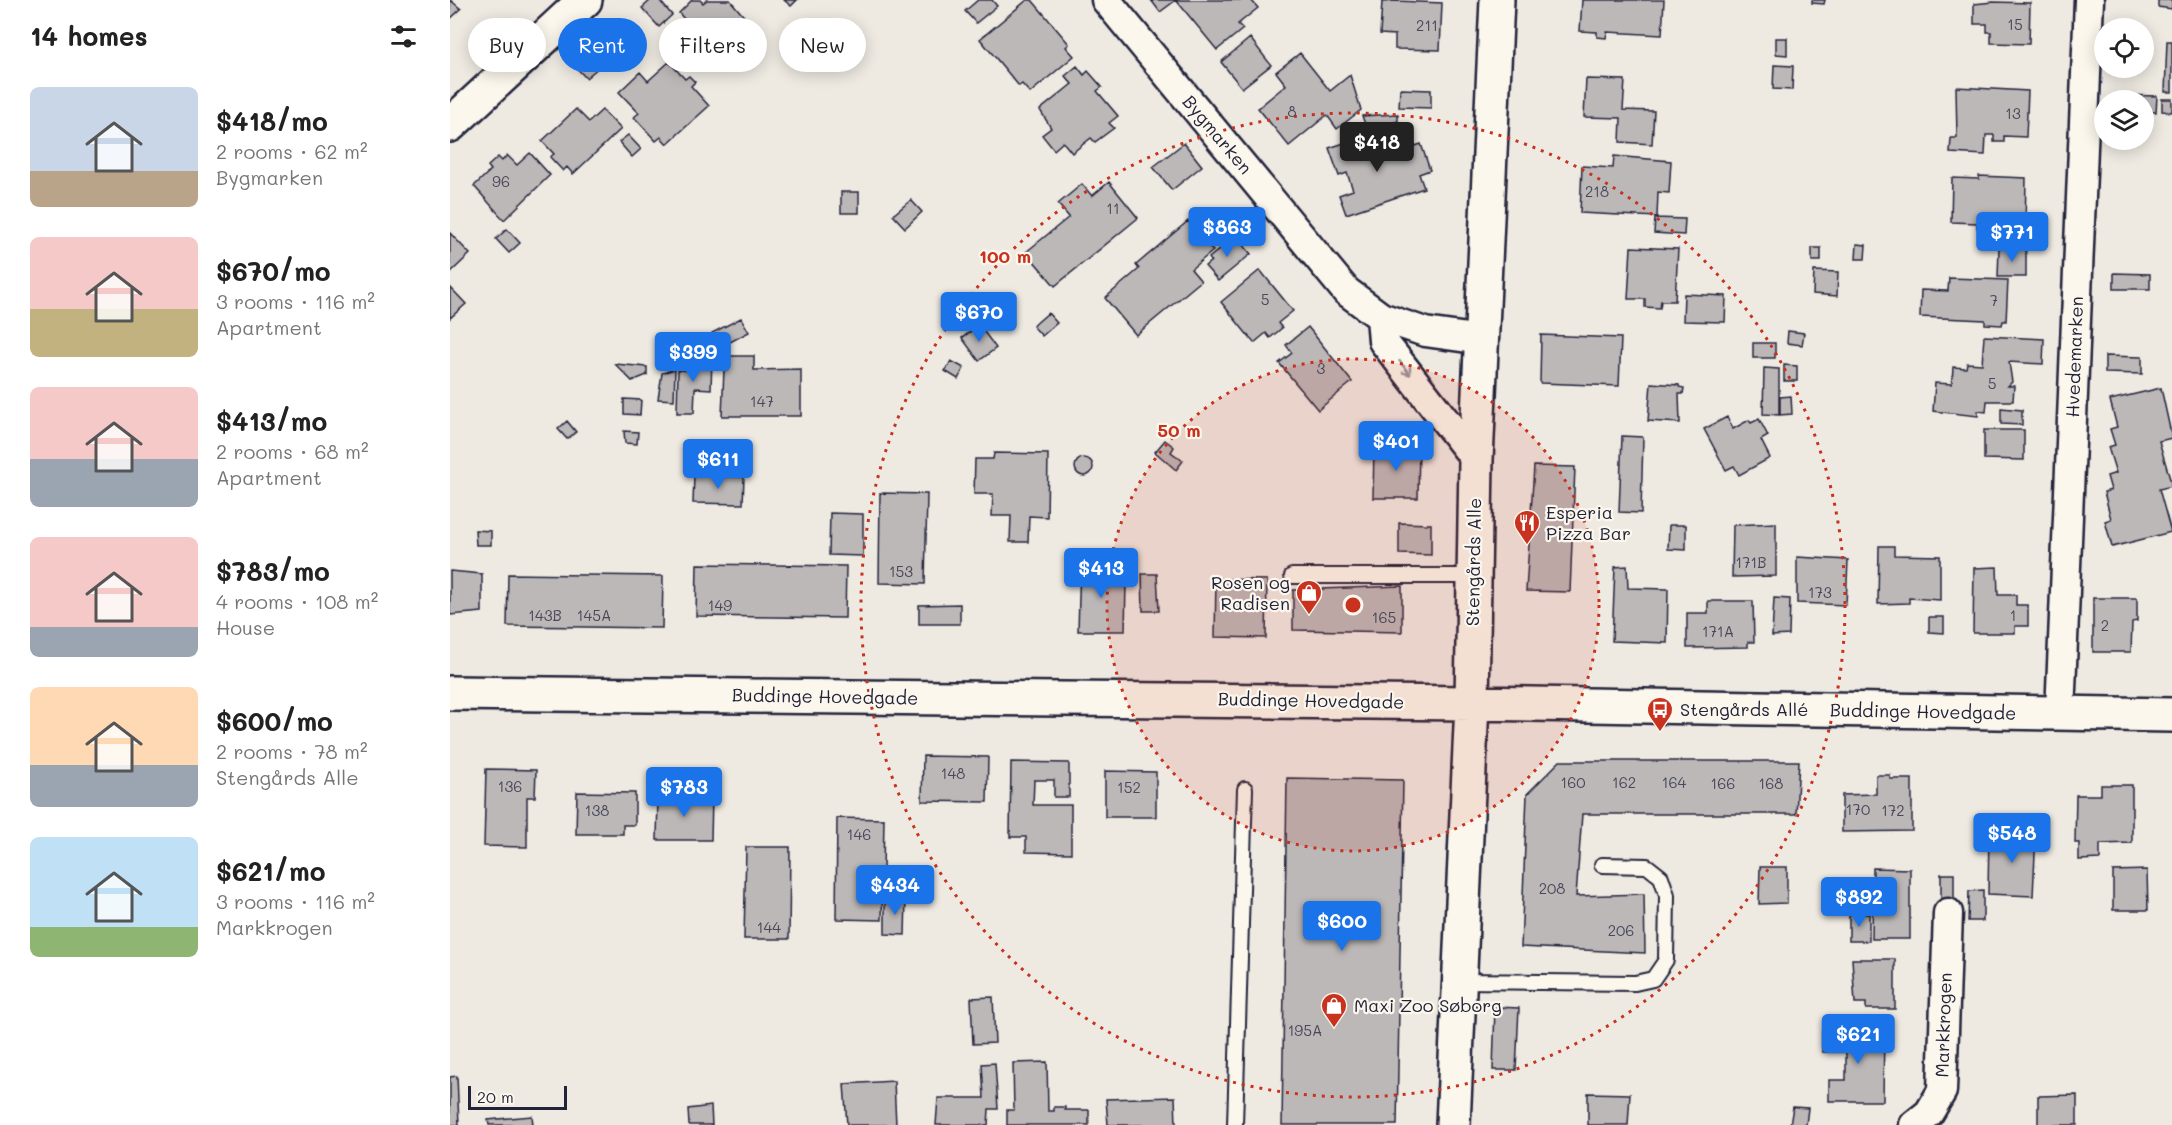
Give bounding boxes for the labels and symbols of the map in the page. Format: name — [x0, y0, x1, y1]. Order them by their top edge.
house number: 15 — [2007, 14, 2023, 34]
house number: 211 — [1416, 15, 1438, 35]
street label: Bygmarken — [1178, 90, 1258, 179]
house number: 8 — [1287, 101, 1297, 121]
house number: 13 — [2005, 103, 2021, 123]
pin: $418 — [1341, 122, 1413, 173]
house number: 96 — [492, 171, 510, 191]
house number: 218 — [1585, 181, 1609, 201]
house number: 11 — [1106, 198, 1120, 218]
pin: $863 — [1191, 207, 1263, 258]
pin: $771 — [1976, 212, 2048, 263]
text: 100 m — [979, 244, 1031, 268]
house number: 5 — [1261, 289, 1269, 309]
house number: 7 — [1990, 290, 1998, 310]
pin: $670 — [943, 292, 1015, 343]
street label: Hvedemarken — [2060, 296, 2088, 418]
pin: $399 — [657, 332, 729, 383]
house number: 3 — [1317, 358, 1326, 378]
one-way arrow — [1398, 360, 1411, 376]
house number: 5 — [1988, 373, 1996, 393]
house number: 147 — [750, 391, 774, 411]
text: 50 m — [1158, 418, 1200, 442]
pin: $401 — [1360, 421, 1432, 472]
pin: $611 — [682, 439, 754, 490]
street label: Stengårds Alle — [1460, 498, 1486, 626]
place label: Esperia Pizza Bar — [1546, 500, 1631, 545]
restaurant icon: Esperia Pizza Bar — [1512, 508, 1542, 546]
pin: $413 — [1065, 548, 1137, 599]
house number: 171B — [1735, 552, 1767, 572]
house number: 153 — [889, 561, 913, 581]
place label: Rosen og Radisen — [1211, 570, 1290, 615]
shop icon: Rosen og Radisen — [1294, 578, 1324, 616]
house number: 173 — [1808, 582, 1832, 602]
house number: 149 — [708, 595, 732, 615]
centre of rings — [1343, 595, 1363, 615]
house number: 143B — [528, 605, 562, 625]
house number: 145A — [577, 605, 611, 625]
house number: 1 — [2010, 605, 2016, 625]
house number: 165 — [1372, 607, 1396, 627]
house number: 2 — [2101, 615, 2109, 635]
house number: 171A — [1702, 621, 1734, 641]
street label: Buddinge Hovedgade — [732, 682, 918, 710]
street label: Buddinge Hovedgade — [1218, 686, 1404, 714]
bus stop icon: Stengårds Allé — [1645, 695, 1675, 733]
place label: Stengårds Allé — [1680, 697, 1808, 721]
street label: Buddinge Hovedgade — [1830, 697, 2016, 725]
house number: 148 — [941, 763, 965, 783]
pin: $783 — [648, 767, 720, 818]
house number: 160 — [1560, 772, 1586, 792]
house number: 162 — [1612, 772, 1636, 792]
house number: 164 — [1662, 772, 1686, 792]
house number: 166 — [1711, 773, 1735, 793]
house number: 168 — [1759, 773, 1783, 793]
house number: 136 — [498, 776, 522, 796]
house number: 152 — [1117, 777, 1141, 797]
house number: 170 — [1846, 799, 1870, 819]
house number: 138 — [585, 800, 609, 820]
house number: 172 — [1881, 800, 1905, 820]
pin: $548 — [1976, 813, 2048, 864]
house number: 146 — [847, 824, 871, 844]
pin: $434 — [859, 865, 931, 916]
pin: $892 — [1823, 877, 1895, 928]
house number: 208 — [1539, 878, 1565, 898]
pin: $600 — [1306, 901, 1378, 952]
house number: 144 — [757, 917, 781, 937]
house number: 206 — [1608, 920, 1634, 940]
street label: Markkrogen — [1929, 972, 1957, 1078]
shop icon: Maxi Zoo Søborg — [1319, 991, 1349, 1029]
place label: Maxi Zoo Søborg — [1354, 993, 1502, 1017]
pin: $621 — [1822, 1014, 1894, 1065]
house number: 195A — [1288, 1020, 1322, 1040]
scale bar — [468, 1083, 567, 1110]

